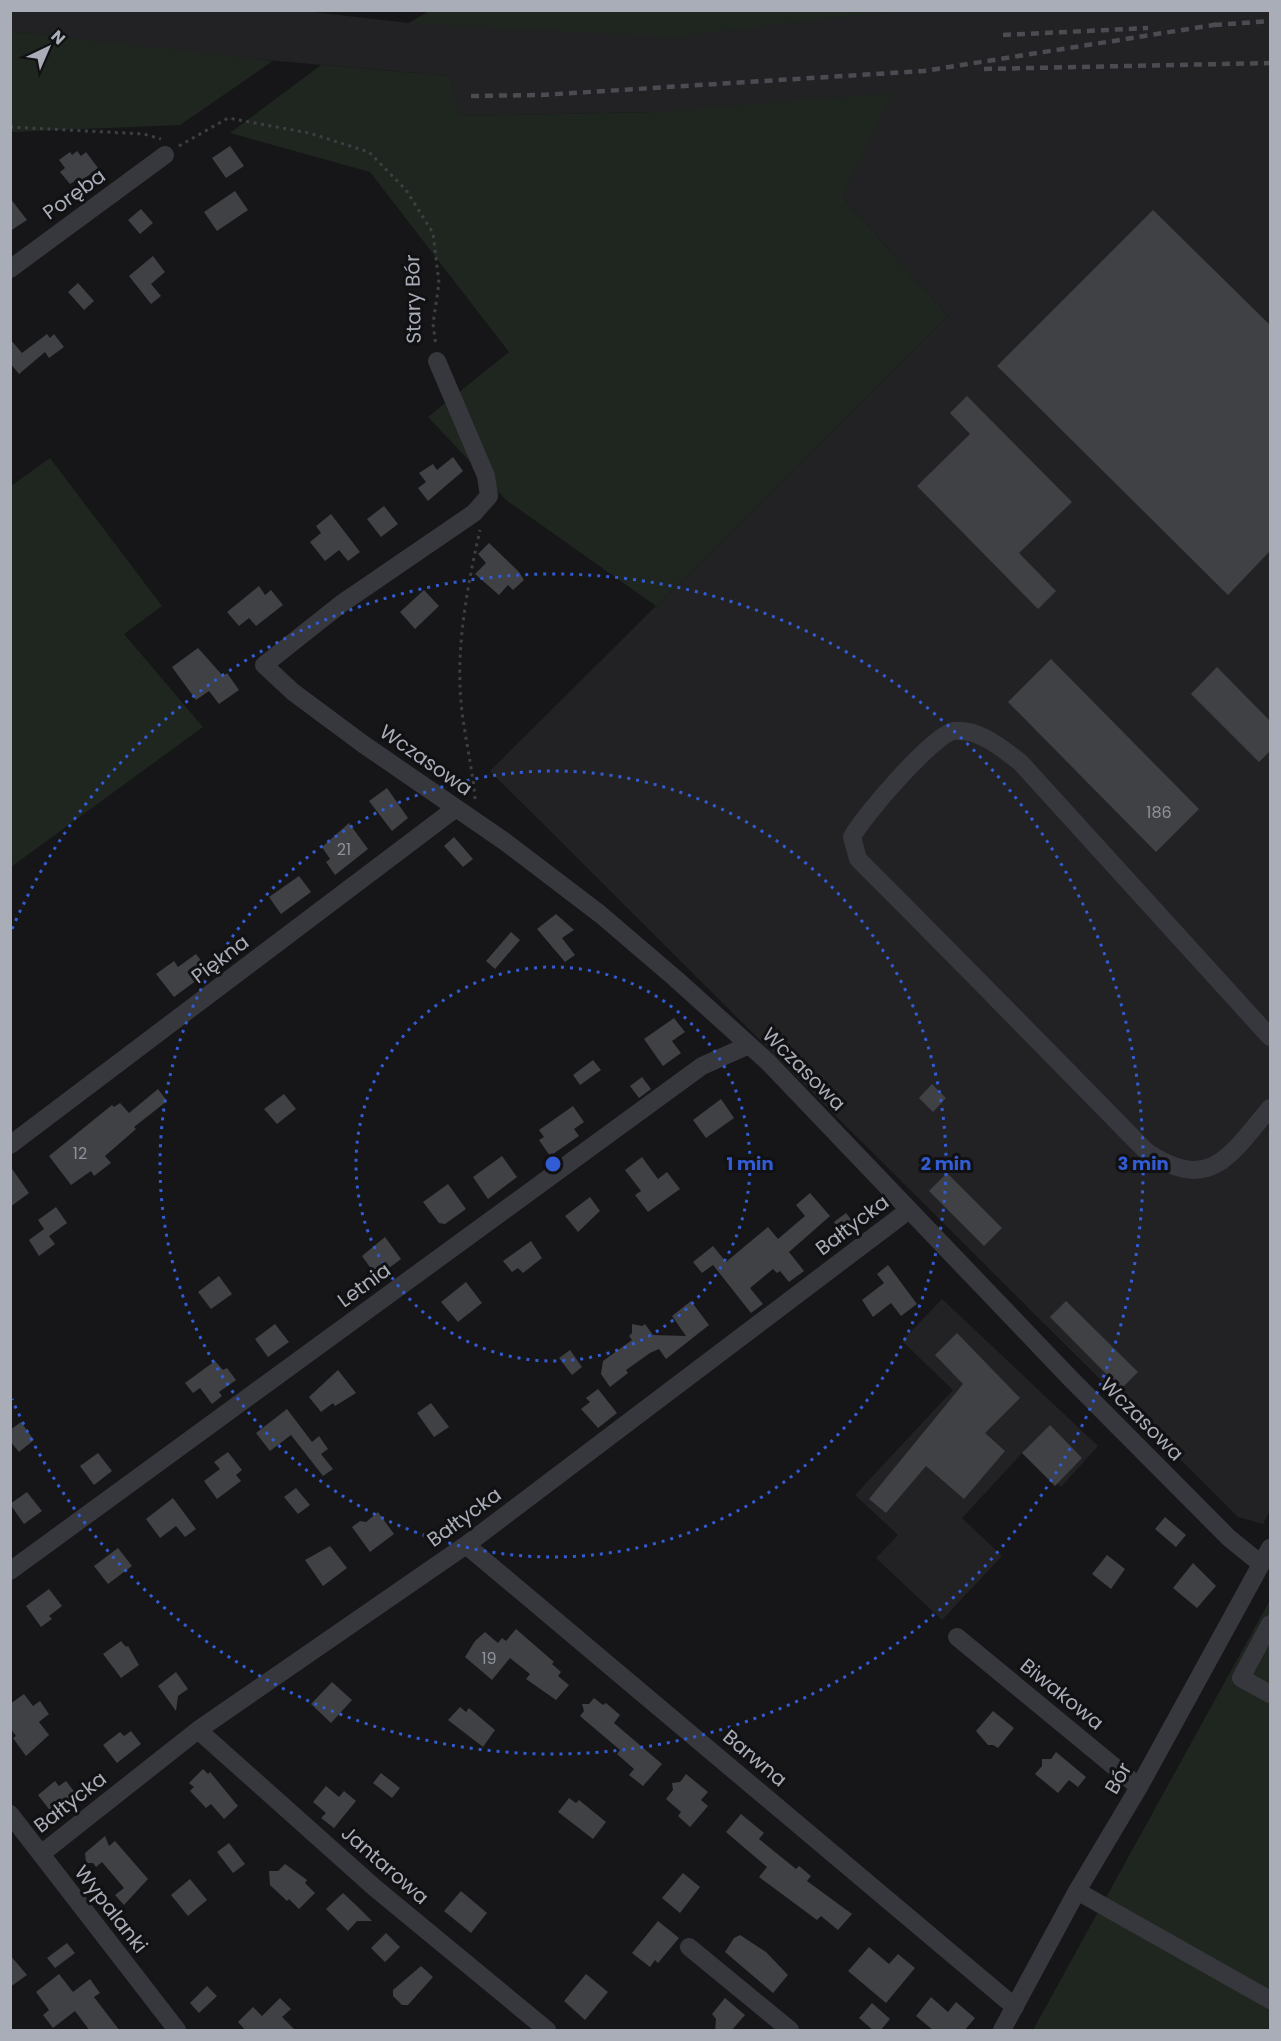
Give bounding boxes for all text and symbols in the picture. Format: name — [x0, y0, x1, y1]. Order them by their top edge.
north arrow — [18, 18, 78, 78]
text: N — [46, 25, 70, 50]
street label: Poręba — [37, 162, 111, 226]
street label: Stary Bór — [398, 254, 428, 344]
street label: Wczasowa — [374, 718, 478, 802]
house number: 186 — [1146, 801, 1172, 824]
house number: 21 — [337, 838, 351, 861]
street label: Piękna — [185, 928, 255, 990]
street label: Wczasowa — [756, 1021, 852, 1117]
house number: 12 — [73, 1142, 87, 1165]
text: 1 min — [726, 1151, 774, 1176]
text: 2 min — [921, 1151, 971, 1176]
text: 3 min — [1117, 1151, 1169, 1176]
centre of rings — [543, 1154, 563, 1174]
street label: Bałtycka — [810, 1188, 894, 1262]
street label: Letnia — [332, 1256, 396, 1314]
street label: Wczasowa — [1094, 1371, 1190, 1467]
street label: Bałtycka — [421, 1481, 507, 1553]
house number: 19 — [481, 1647, 497, 1670]
street label: Biwakowa — [1014, 1652, 1110, 1736]
street label: Barwna — [717, 1723, 793, 1793]
street label: Bór — [1098, 1757, 1138, 1799]
street label: Bałtycka — [28, 1765, 112, 1839]
street label: Jantarowa — [335, 1819, 435, 1911]
street label: Wypalanki — [68, 1859, 154, 1959]

